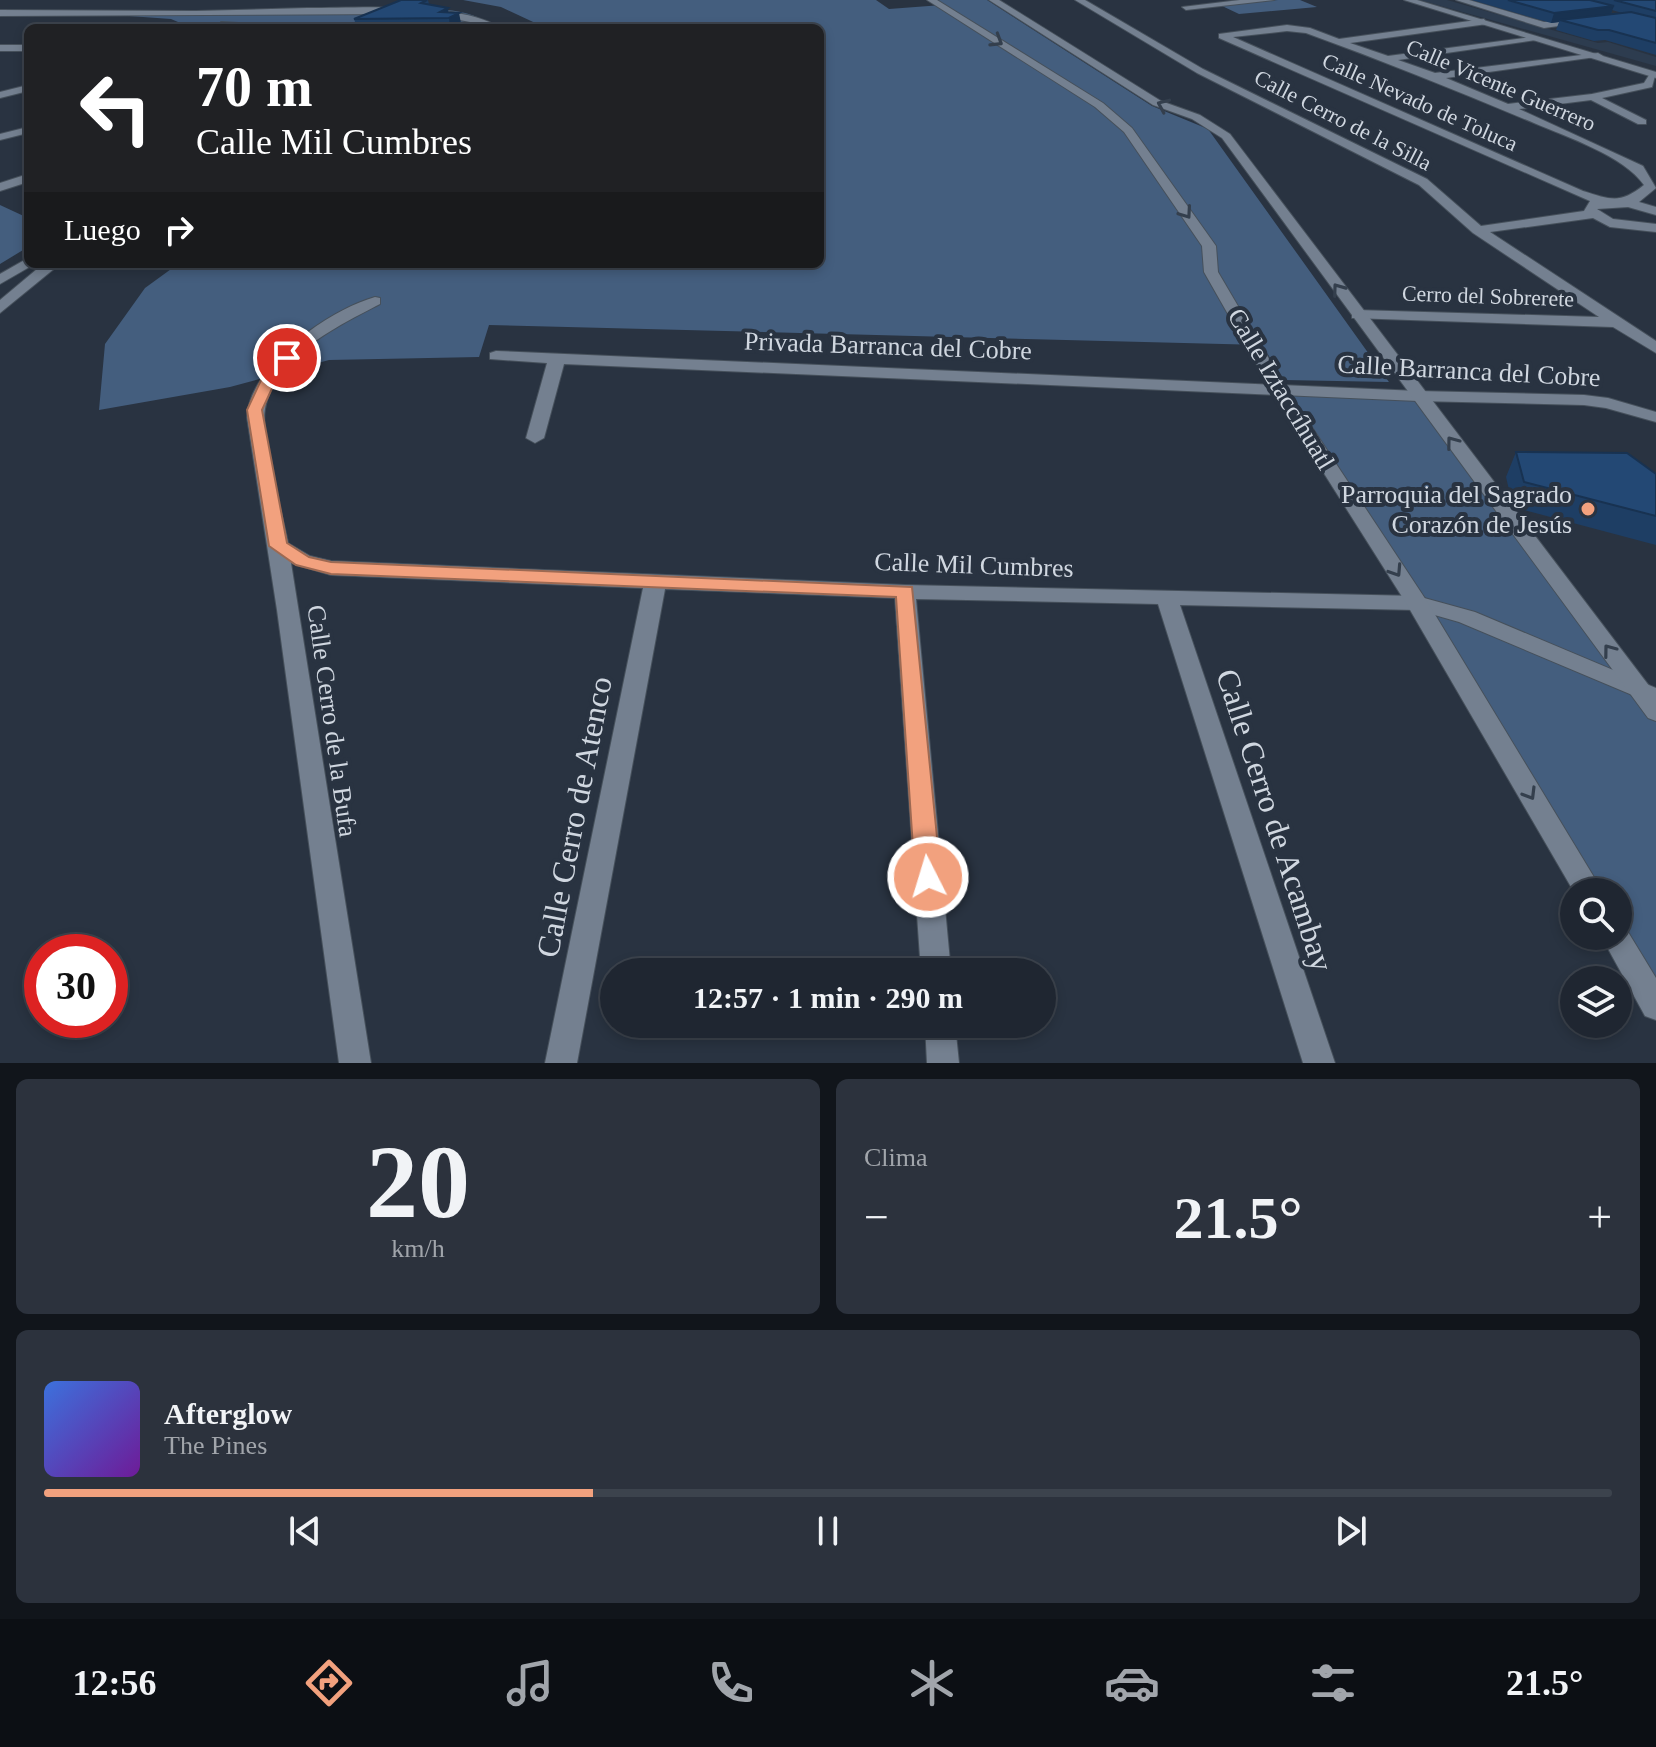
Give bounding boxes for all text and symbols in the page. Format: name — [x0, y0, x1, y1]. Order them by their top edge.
one-way arrow — [988, 32, 1003, 47]
street label: Calle Vicente Guerrero — [1402, 34, 1600, 136]
street label: Calle Nevado de Toluca — [1318, 48, 1522, 156]
icon: left — [64, 56, 168, 160]
text: 70 m — [196, 56, 313, 118]
street label: Calle Cerro de la Silla — [1250, 64, 1436, 176]
one-way arrow — [1157, 98, 1172, 114]
text: Calle Mil Cumbres — [196, 122, 472, 162]
one-way arrow — [1176, 204, 1191, 219]
icon: right — [157, 208, 201, 252]
text: Luego — [64, 213, 141, 246]
street label: Cerro del Sobrerete — [1401, 281, 1575, 311]
one-way arrow — [1333, 283, 1348, 298]
street label: Calle Iztaccíhuatl — [1222, 303, 1340, 475]
pin — [253, 324, 321, 392]
street label: Privada Barranca del Cobre — [744, 326, 1032, 366]
icon: arrive — [265, 336, 309, 380]
street label: Calle Barranca del Cobre — [1337, 350, 1601, 392]
one-way arrow — [1448, 437, 1462, 451]
place label: Parroquia del Sagrado Corazón de Jesús — [1341, 480, 1572, 539]
marker: Parroquia del Sagrado Corazón de Jesús — [1579, 500, 1597, 518]
street label: Calle Mil Cumbres — [874, 547, 1074, 583]
one-way arrow — [1387, 562, 1402, 577]
street label: Calle Cerro de la Bufa — [301, 603, 363, 839]
one-way arrow — [1604, 644, 1618, 659]
street label: Calle Cerro de Acambay — [1209, 664, 1341, 976]
street label: Calle Cerro de Atenco — [529, 674, 619, 960]
one-way arrow — [1520, 785, 1536, 800]
position arrow — [886, 835, 970, 919]
map controls — [1560, 878, 1632, 1038]
button: search — [1560, 878, 1632, 950]
speed limit sign: 30 — [24, 934, 128, 1038]
button: layers — [1560, 966, 1632, 1038]
text: 12:57 · 1 min · 290 m — [693, 981, 963, 1014]
text: 20 — [366, 1124, 470, 1239]
text: Clima — [864, 1143, 928, 1172]
text: 21.5° — [1174, 1185, 1303, 1251]
text: − — [864, 1193, 889, 1242]
text: + — [1587, 1193, 1612, 1242]
text: km/h — [391, 1234, 445, 1263]
text: Afterglow — [164, 1397, 292, 1430]
text: The Pines — [164, 1431, 267, 1460]
icon: previous — [283, 1509, 327, 1553]
icon: pause — [806, 1509, 850, 1553]
icon: next — [1329, 1509, 1373, 1553]
icon: directions — [301, 1655, 357, 1711]
icon: music — [502, 1655, 558, 1711]
icon: phone — [703, 1655, 759, 1711]
icon: climate — [904, 1655, 960, 1711]
icon: car — [1104, 1655, 1160, 1711]
icon: filters — [1305, 1655, 1361, 1711]
text: 12:56 — [72, 1663, 156, 1703]
text: 21.5° — [1506, 1663, 1584, 1703]

